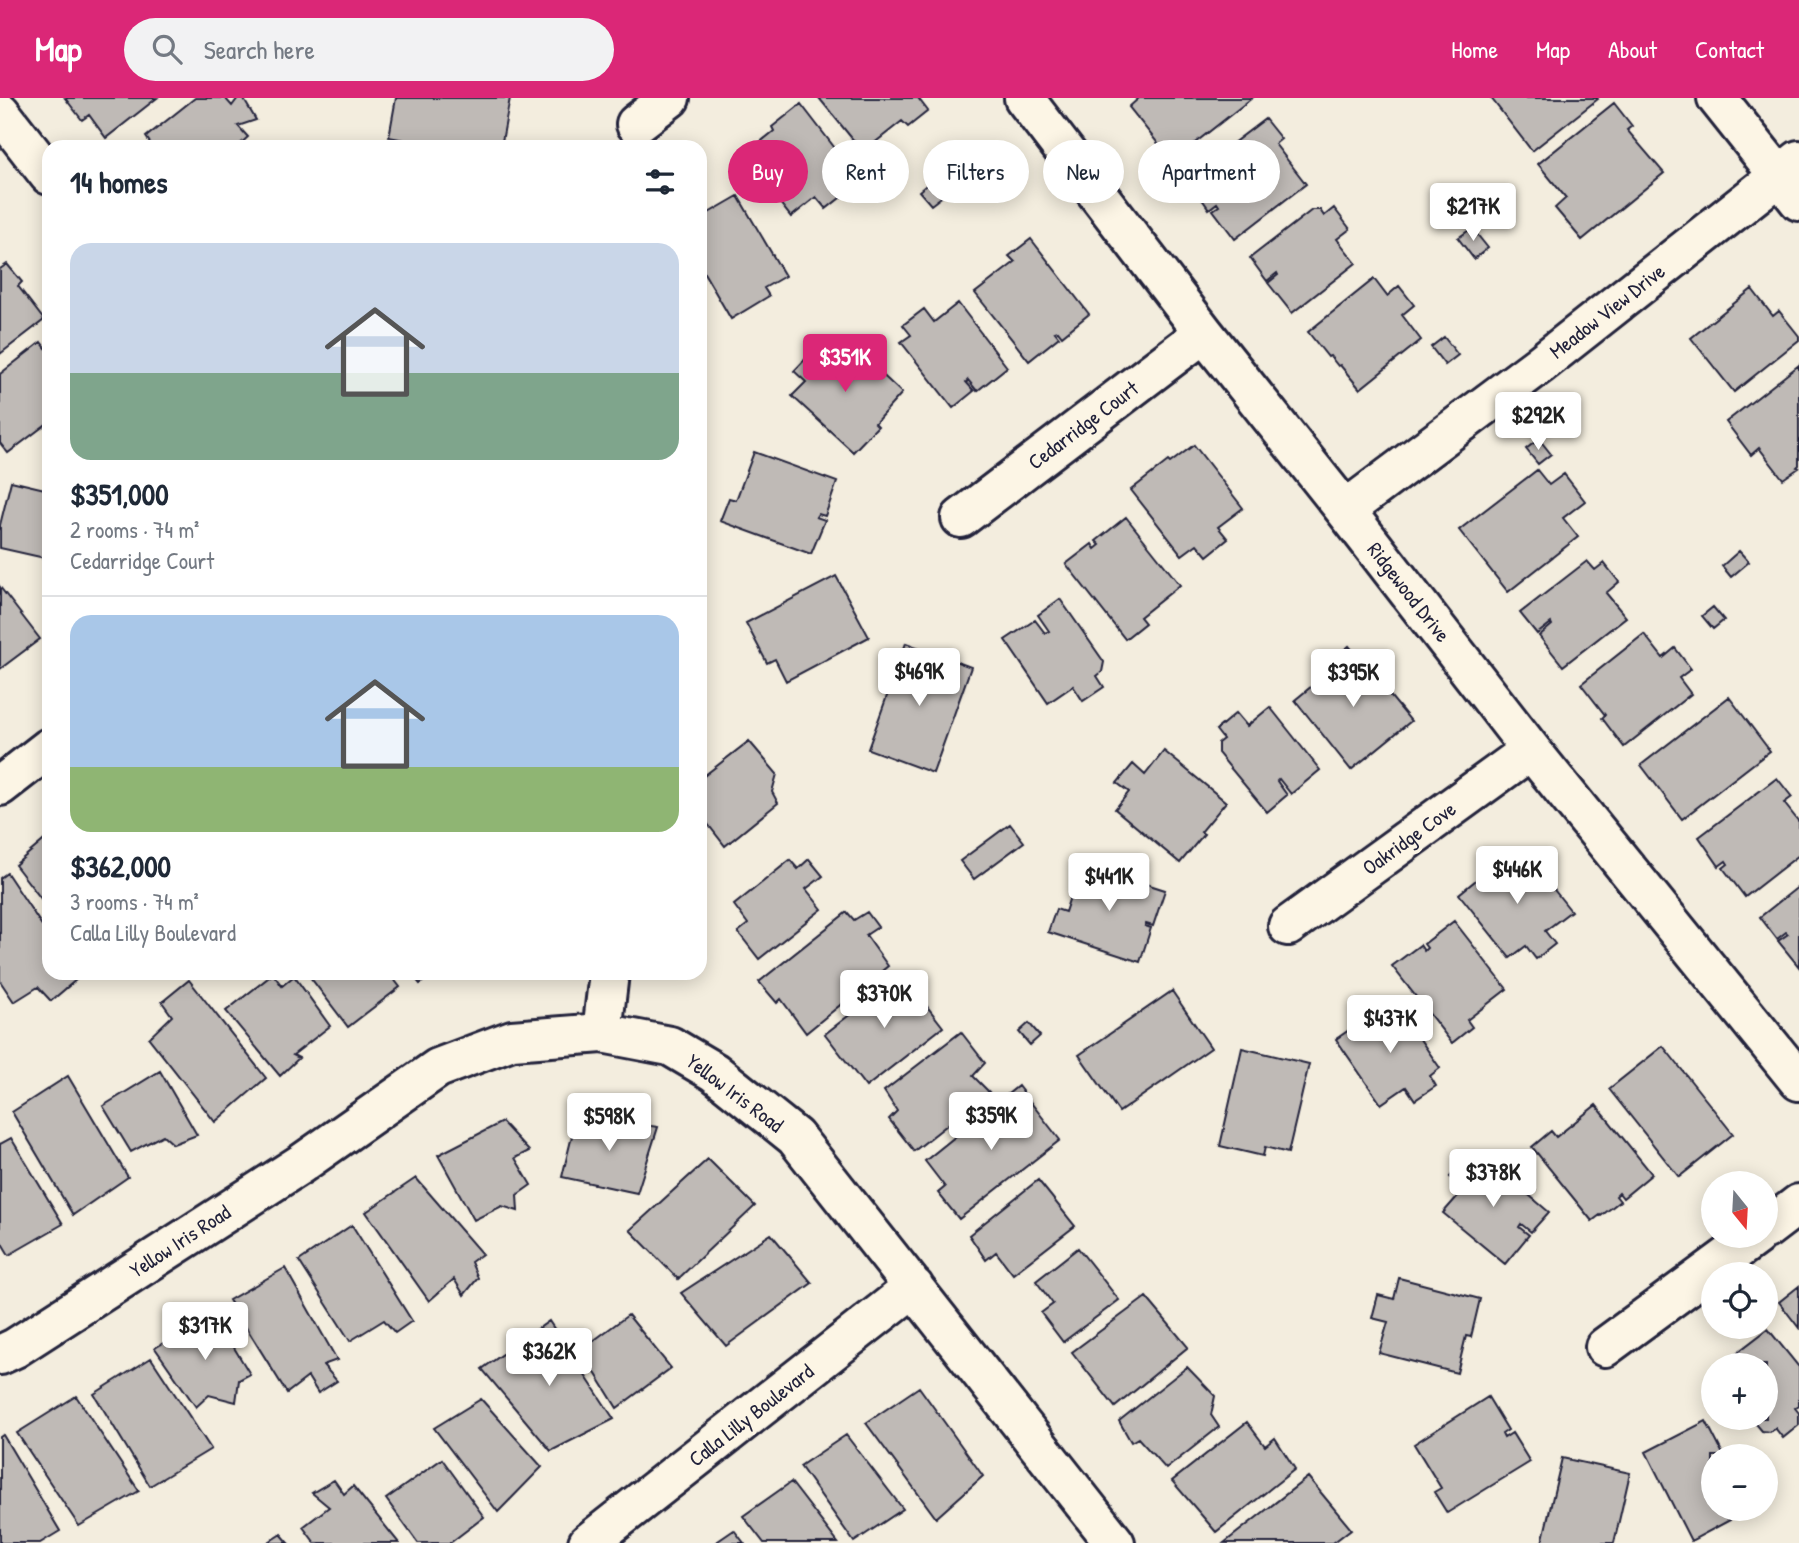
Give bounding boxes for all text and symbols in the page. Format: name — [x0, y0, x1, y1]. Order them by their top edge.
search box — [124, 18, 614, 81]
text: Map — [35, 27, 82, 71]
icon: search — [148, 30, 186, 68]
text: Search here — [204, 32, 315, 67]
text: Home — [1451, 33, 1498, 65]
text: Map — [1536, 33, 1570, 65]
text: About — [1608, 33, 1657, 65]
text: Contact — [1695, 33, 1764, 65]
chip: Buy — [728, 140, 808, 203]
chip: Rent — [822, 140, 909, 203]
chip: Filters — [923, 140, 1029, 203]
chip: New — [1043, 140, 1124, 203]
chip: Apartment — [1138, 140, 1280, 203]
text: 14 homes — [70, 162, 168, 202]
icon: filters — [641, 163, 679, 201]
pin: $217K — [1424, 184, 1522, 243]
text: $217K — [1446, 190, 1500, 221]
street label: Meadow View Drive — [1543, 257, 1671, 365]
icon: home — [312, 289, 438, 415]
pin: $351K — [796, 334, 894, 394]
text: $351K — [819, 341, 871, 372]
street label: Cedarridge Court — [1022, 373, 1145, 476]
pin: $292K — [1489, 392, 1587, 452]
text: $292K — [1511, 399, 1565, 430]
text: $351,000 — [70, 474, 169, 514]
text: 2 rooms · 74 m² — [70, 514, 199, 545]
street label: Ridgewood Drive — [1361, 536, 1457, 648]
text: Cedarridge Court — [70, 545, 214, 576]
pin: $469K — [870, 648, 968, 708]
pin: $395K — [1304, 650, 1402, 709]
text: $469K — [894, 655, 944, 686]
text: $395K — [1327, 656, 1379, 687]
icon: home — [312, 661, 438, 787]
street label: Oakridge Cove — [1356, 794, 1462, 882]
text: $362,000 — [70, 846, 171, 886]
pin: $446K — [1468, 846, 1566, 906]
text: $446K — [1492, 853, 1542, 884]
pin: $441K — [1060, 854, 1158, 913]
text: $441K — [1084, 860, 1134, 891]
text: 3 rooms · 74 m² — [70, 886, 199, 917]
text: Calla Lilly Boulevard — [70, 917, 236, 948]
pin: $370K — [835, 970, 933, 1030]
text: $370K — [856, 977, 912, 1008]
pin: $437K — [1341, 996, 1439, 1055]
text: $437K — [1363, 1002, 1417, 1033]
street label: Yellow Iris Road — [680, 1047, 790, 1139]
pin: $359K — [942, 1093, 1040, 1152]
pin: $598K — [560, 1094, 658, 1153]
text: $359K — [965, 1099, 1017, 1130]
text: $598K — [583, 1100, 635, 1131]
pin: $378K — [1444, 1150, 1542, 1209]
text: $378K — [1465, 1156, 1521, 1187]
north arrow — [1701, 1171, 1778, 1248]
map controls — [1701, 1171, 1778, 1521]
street label: Yellow Iris Road — [124, 1198, 236, 1284]
button: locate — [1701, 1262, 1778, 1339]
pin: $317K — [156, 1302, 254, 1362]
text: $317K — [178, 1309, 232, 1340]
pin: $362K — [500, 1328, 598, 1388]
text: $362K — [522, 1335, 576, 1366]
button: + — [1701, 1353, 1778, 1430]
street label: Calla Lilly Boulevard — [682, 1357, 820, 1473]
button: − — [1701, 1444, 1778, 1521]

